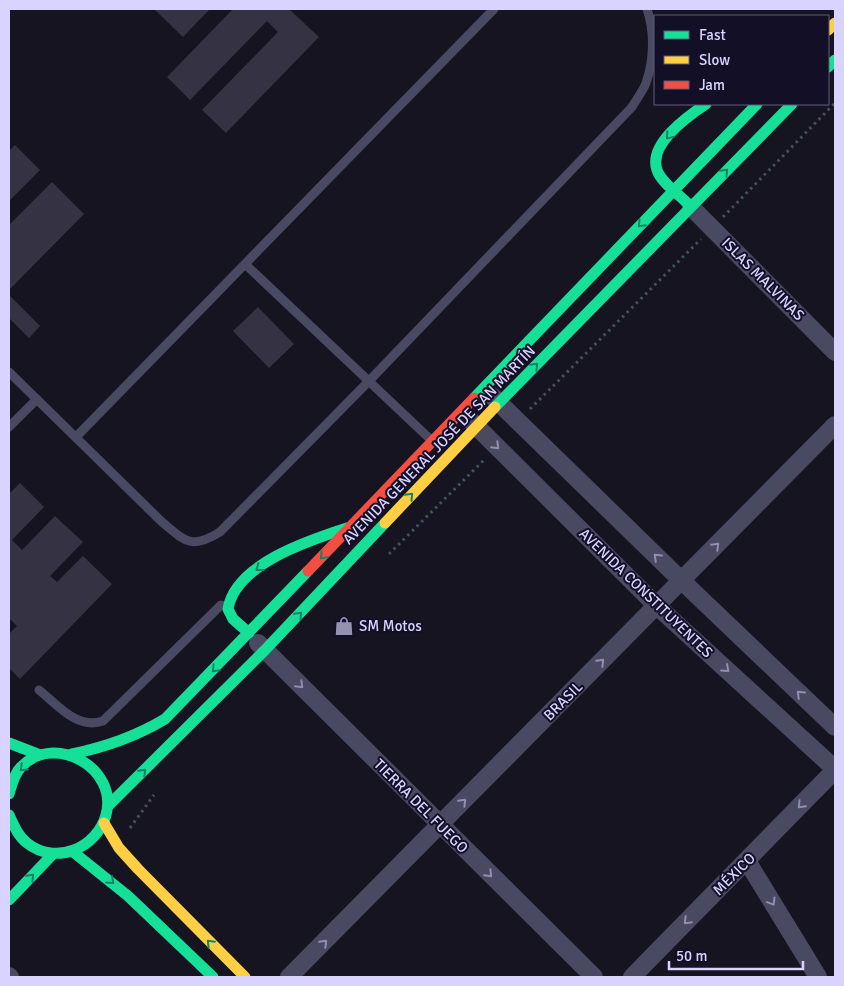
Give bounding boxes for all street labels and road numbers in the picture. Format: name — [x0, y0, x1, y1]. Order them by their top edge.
street label: ISLAS MALVINAS — [718, 234, 808, 324]
street label: AVENIDA GENERAL JOSÉ DE SAN MARTÍN — [338, 341, 539, 548]
street label: AVENIDA CONSTITUYENTES — [575, 524, 717, 662]
street label: BRASIL — [540, 678, 586, 724]
street label: TIERRA DEL FUEGO — [370, 755, 472, 857]
street label: MÉXICO — [708, 848, 759, 899]

